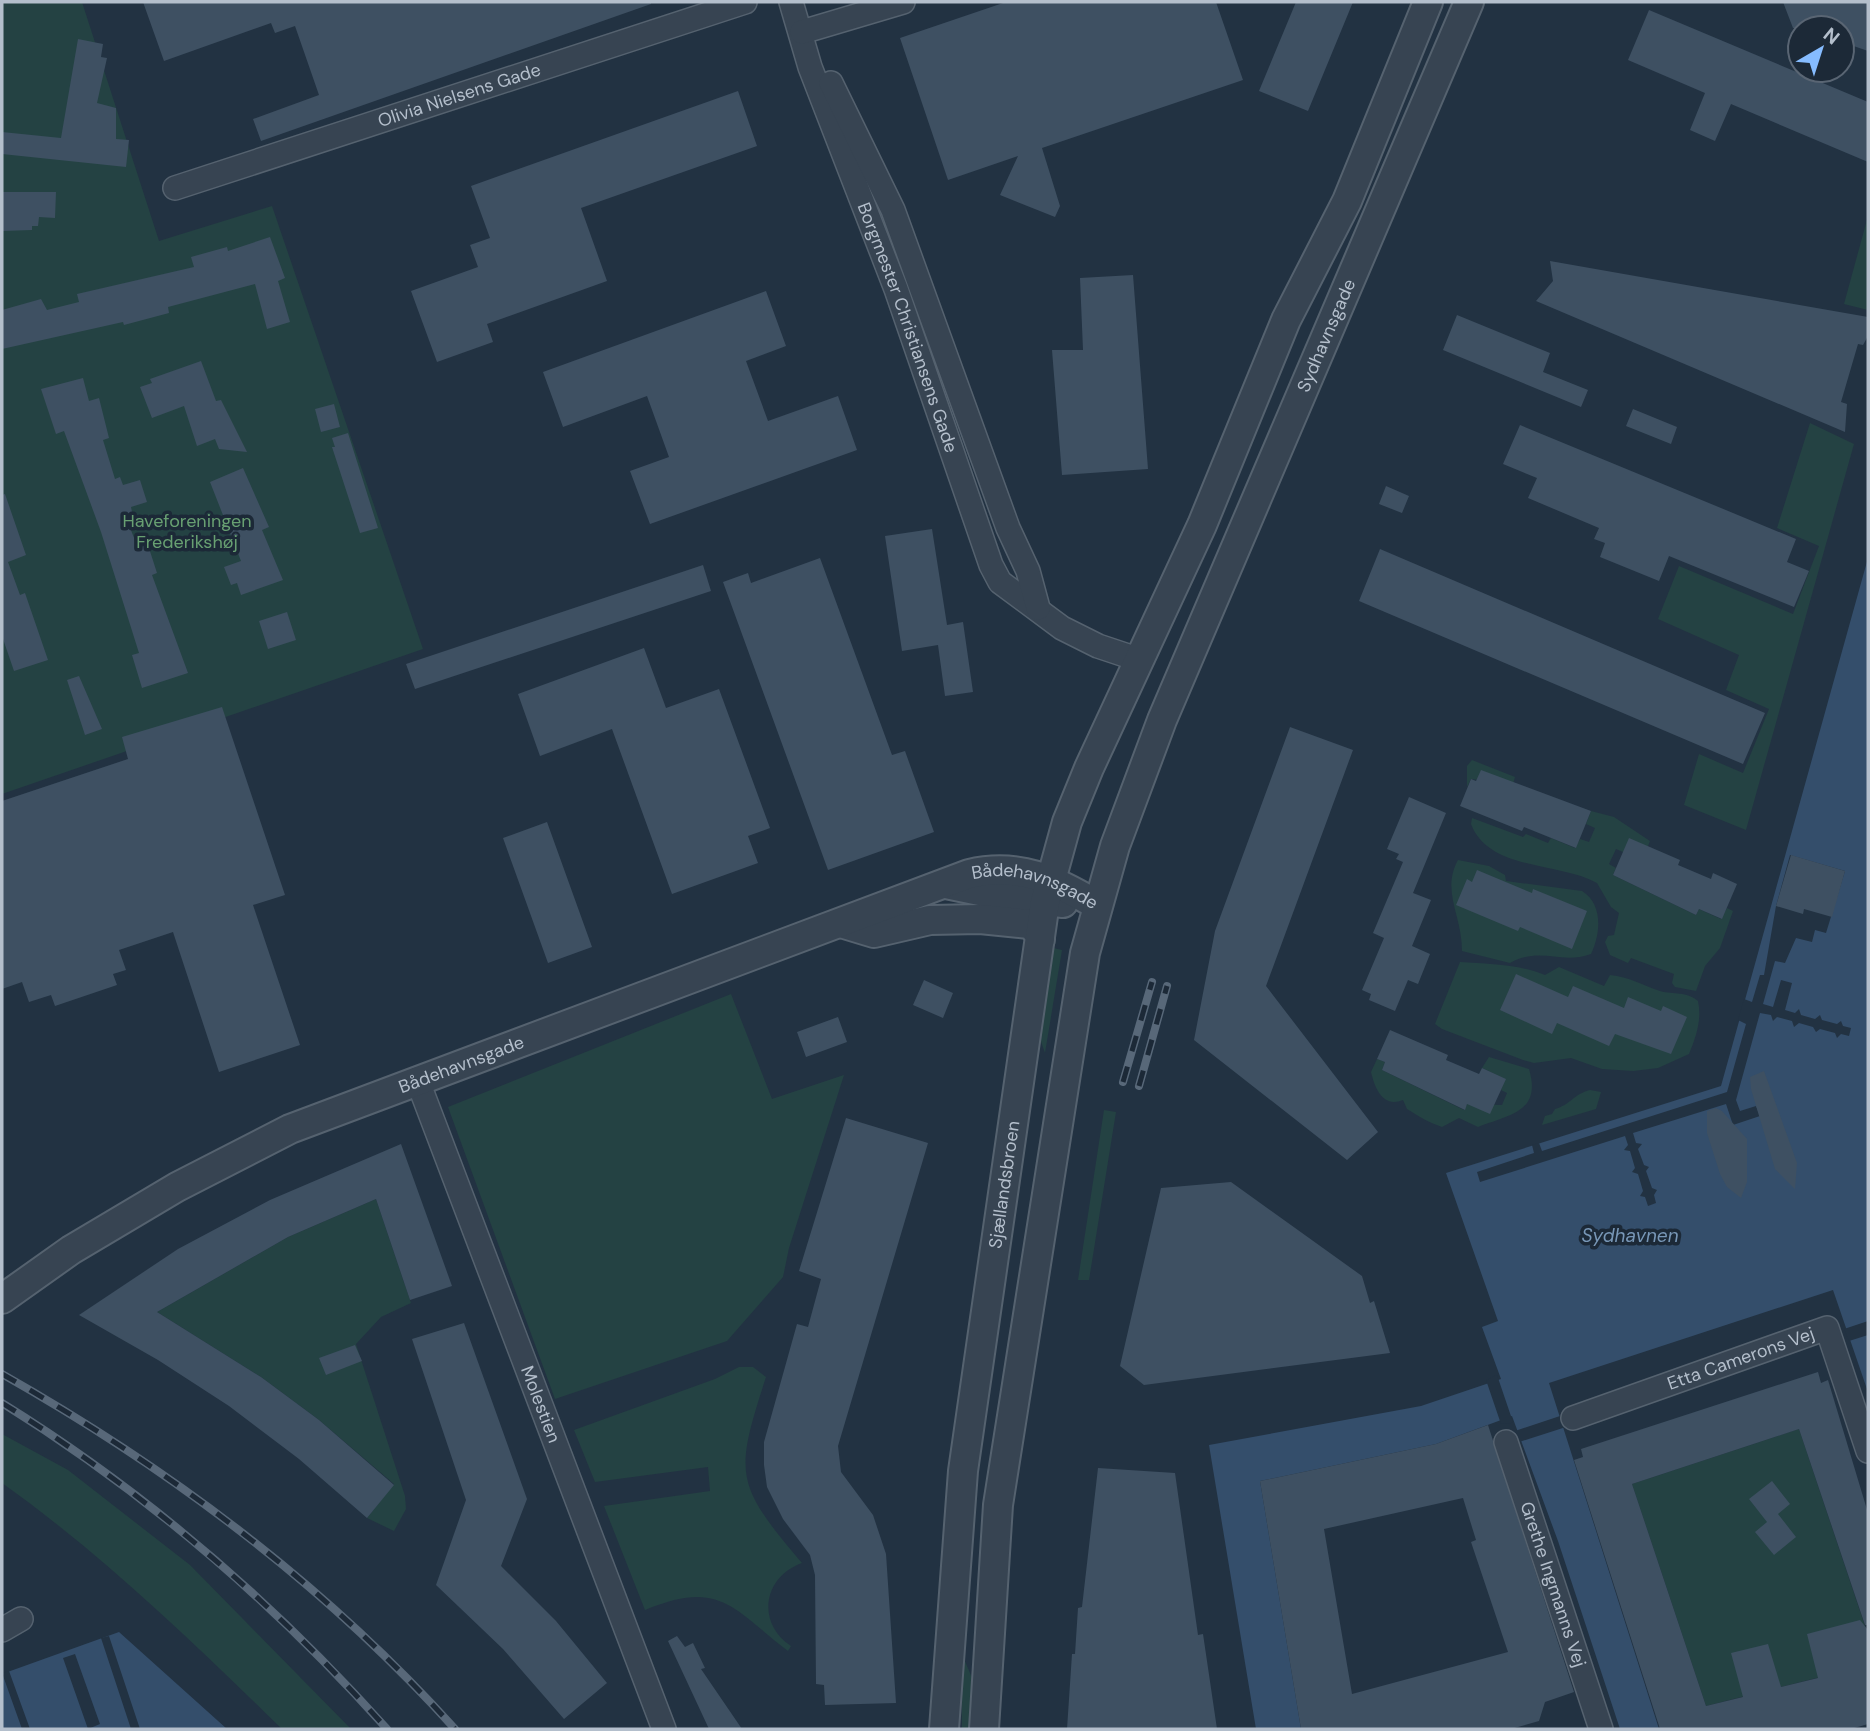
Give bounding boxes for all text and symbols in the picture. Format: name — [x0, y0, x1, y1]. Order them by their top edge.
north arrow — [1786, 14, 1856, 84]
text: N — [1818, 22, 1845, 50]
street label: Olivia Nielsens Gade — [375, 57, 544, 133]
street label: Borgmester Christiansens Gade — [852, 199, 963, 456]
street label: Sydhavnsgade — [1292, 275, 1361, 396]
park label: Haveforeningen Frederikshøj — [122, 509, 252, 554]
street label: Bådehavnsgade — [970, 858, 1102, 915]
street label: Bådehavnsgade — [395, 1030, 527, 1099]
street label: Sjællandsbroen — [983, 1119, 1025, 1250]
water label: Sydhavnen — [1581, 1223, 1679, 1248]
street label: Etta Camerons Vej — [1664, 1321, 1818, 1396]
street label: Molestien — [515, 1362, 566, 1446]
street label: Grethe Ingmanns Vej — [1515, 1499, 1592, 1670]

